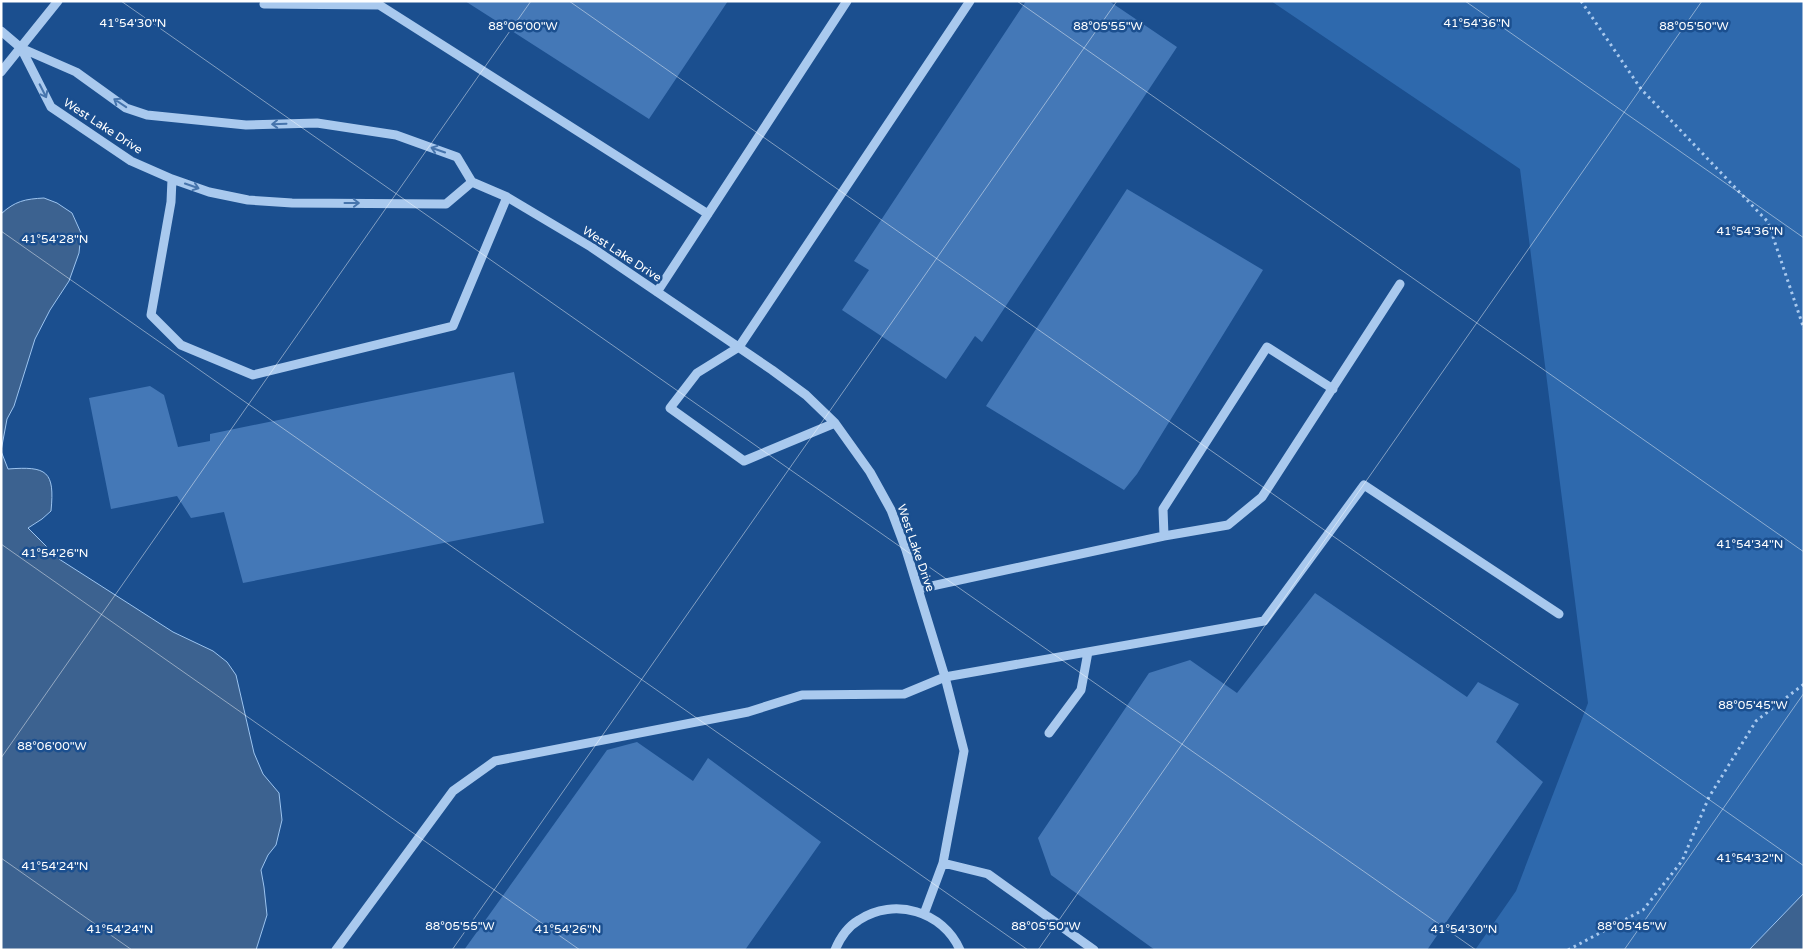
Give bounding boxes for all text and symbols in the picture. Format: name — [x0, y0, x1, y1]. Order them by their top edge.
text: 41°54'30"N — [100, 16, 167, 30]
text: 41°54'36"N — [1444, 16, 1511, 30]
text: 88°06'00"W — [488, 19, 558, 33]
text: 88°05'55"W — [1073, 19, 1143, 33]
text: 88°05'50"W — [1659, 19, 1729, 33]
one-way arrow — [38, 84, 48, 99]
street label: West Lake Drive — [61, 95, 145, 157]
one-way arrow — [113, 98, 127, 109]
one-way arrow — [272, 119, 288, 129]
one-way arrow — [431, 145, 447, 154]
one-way arrow — [183, 181, 199, 191]
one-way arrow — [344, 198, 360, 208]
street label: West Lake Drive — [580, 223, 664, 285]
text: 41°54'36"N — [1717, 224, 1784, 238]
text: 41°54'28"N — [22, 232, 89, 246]
street label: West Lake Drive — [895, 503, 938, 594]
text: 41°54'34"N — [1717, 537, 1784, 551]
text: 41°54'26"N — [22, 546, 89, 560]
text: 88°05'45"W — [1718, 698, 1788, 712]
text: 88°06'00"W — [17, 739, 87, 753]
text: 41°54'32"N — [1717, 851, 1784, 865]
text: 41°54'24"N — [22, 859, 89, 873]
text: 88°05'55"W — [425, 919, 495, 933]
text: 88°05'50"W — [1011, 919, 1081, 933]
text: 88°05'45"W — [1597, 919, 1667, 933]
text: 41°54'24"N — [87, 922, 154, 936]
text: 41°54'26"N — [535, 922, 602, 936]
text: 41°54'30"N — [1431, 922, 1498, 936]

